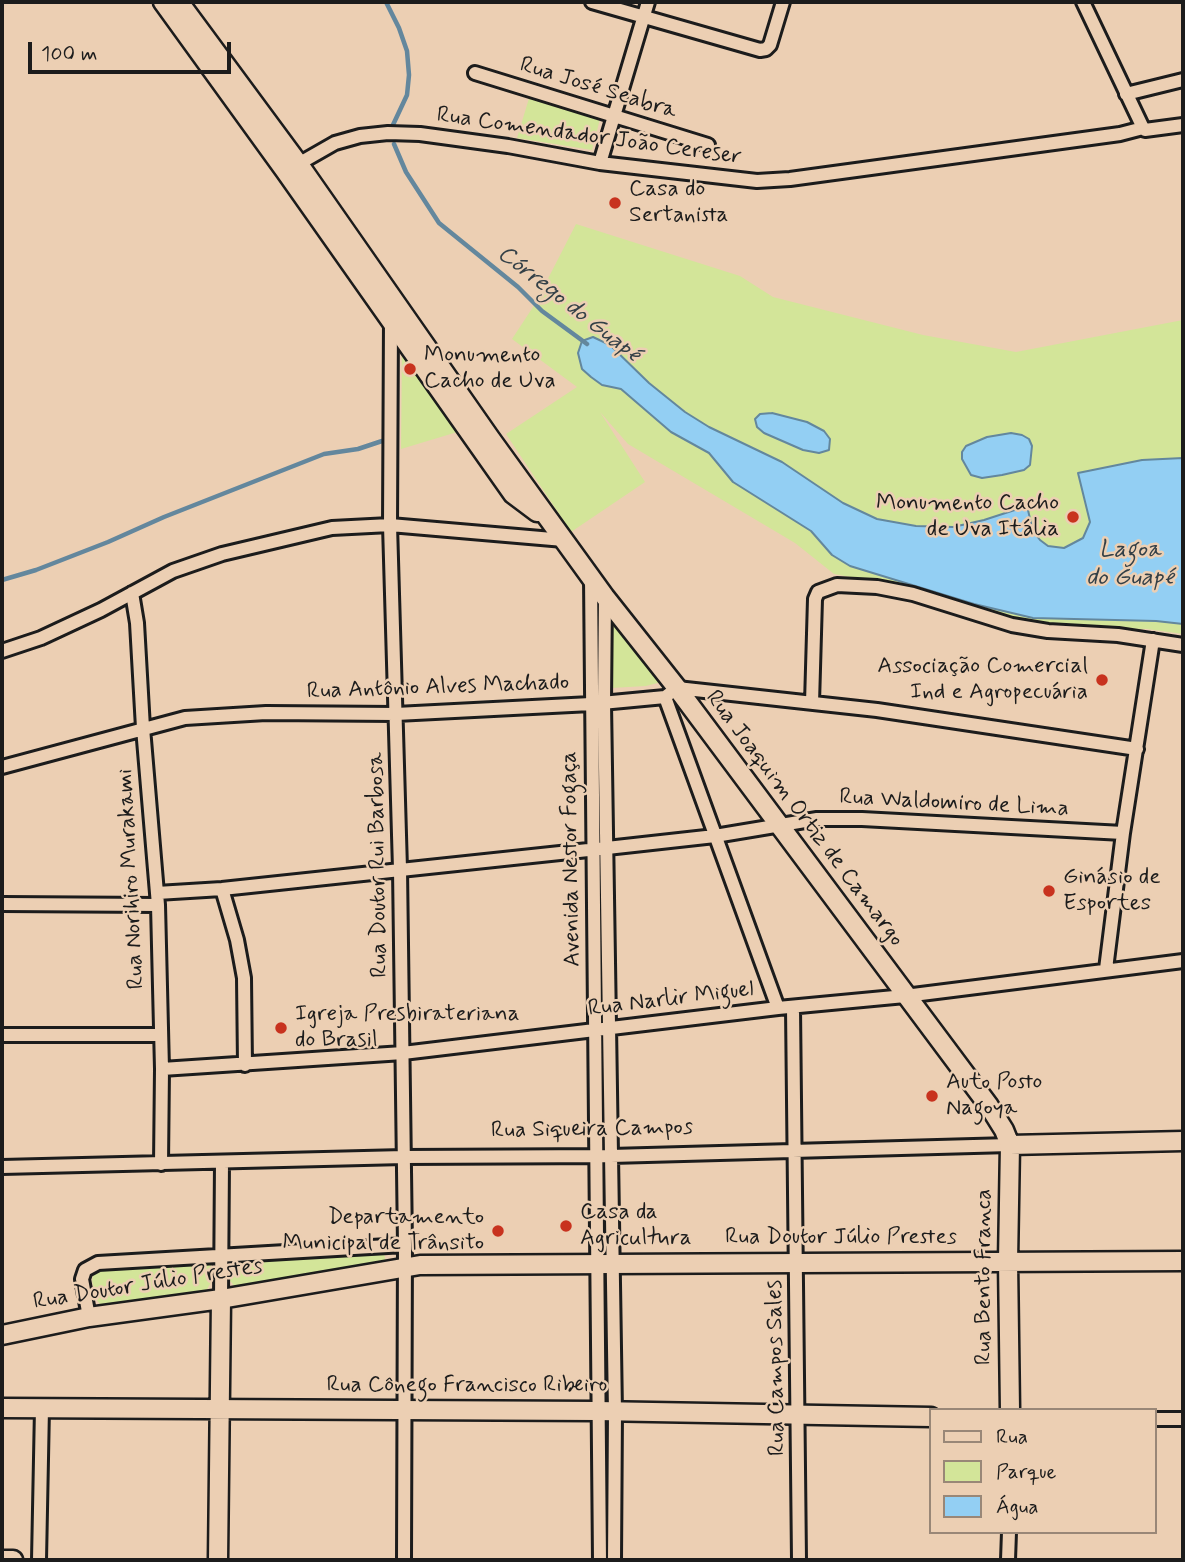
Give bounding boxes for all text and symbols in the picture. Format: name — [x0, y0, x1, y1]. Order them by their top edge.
scale bar — [32, 28, 234, 72]
text: 100 m — [41, 40, 97, 68]
street label: Rua José Seabra — [516, 52, 680, 126]
street label: Rua Comendador João Cereser — [435, 102, 743, 172]
place label: Casa do Sertanista — [629, 176, 728, 230]
marker: Casa do Sertanista — [607, 195, 623, 211]
water label: Córrego do Guapé — [491, 240, 645, 370]
place label: Monumento Cacho de Uva — [424, 342, 556, 396]
marker: Monumento Cacho de Uva — [402, 361, 418, 377]
place label: Monumento Cacho de Uva Itália — [876, 490, 1059, 544]
marker: Monumento Cacho de Uva Itália — [1065, 509, 1081, 525]
water label: Lagoa do Guapé — [1086, 537, 1174, 593]
place label: Associação Comercial Ind e Agropecuária — [877, 653, 1088, 707]
street label: Rua Antônio Alves Machado — [306, 670, 570, 706]
marker: Associação Comercial Ind e Agropecuária — [1094, 672, 1110, 688]
street label: Rua Joaquim Ortiz de Camargo — [699, 686, 909, 952]
street label: Avenida Nestor Fogaça — [556, 751, 588, 967]
street label: Rua Doutor Rui Barbosa — [363, 752, 395, 978]
street label: Rua Norihiro Murakami — [112, 768, 152, 990]
street label: Rua Waldomiro de Lima — [839, 784, 1069, 824]
place label: Ginásio de Esportes — [1063, 864, 1161, 918]
marker: Ginásio de Esportes — [1041, 883, 1057, 899]
street label: Rua Narlir Miguel — [587, 976, 755, 1024]
place label: Igreja Presbirateriana do Brasil — [295, 1001, 519, 1055]
marker: Igreja Presbirateriana do Brasil — [273, 1020, 289, 1036]
place label: Auto Posto Nagoya — [946, 1069, 1042, 1123]
marker: Auto Posto Nagoya — [924, 1088, 940, 1104]
street label: Rua Siqueira Campos — [491, 1114, 693, 1146]
street label: Rua Bento Franca — [971, 1189, 999, 1365]
place label: Casa da Agricultura — [580, 1199, 692, 1253]
place label: Departamento Municipal de Trânsito — [283, 1204, 484, 1258]
marker: Casa da Agricultura — [558, 1218, 574, 1234]
marker: Departamento Municipal de Trânsito — [490, 1223, 506, 1239]
street label: Rua Doutor Júlio Prestes — [725, 1224, 957, 1252]
street label: Rua Doutor Júlio Prestes — [31, 1253, 265, 1317]
street label: Rua Campos Sales — [762, 1280, 792, 1456]
street label: Rua Cônego Francisco Ribeiro — [327, 1372, 607, 1400]
legend — [930, 1408, 1157, 1534]
text: Rua — [996, 1423, 1028, 1451]
text: Parque — [996, 1458, 1056, 1486]
text: Água — [996, 1493, 1038, 1521]

